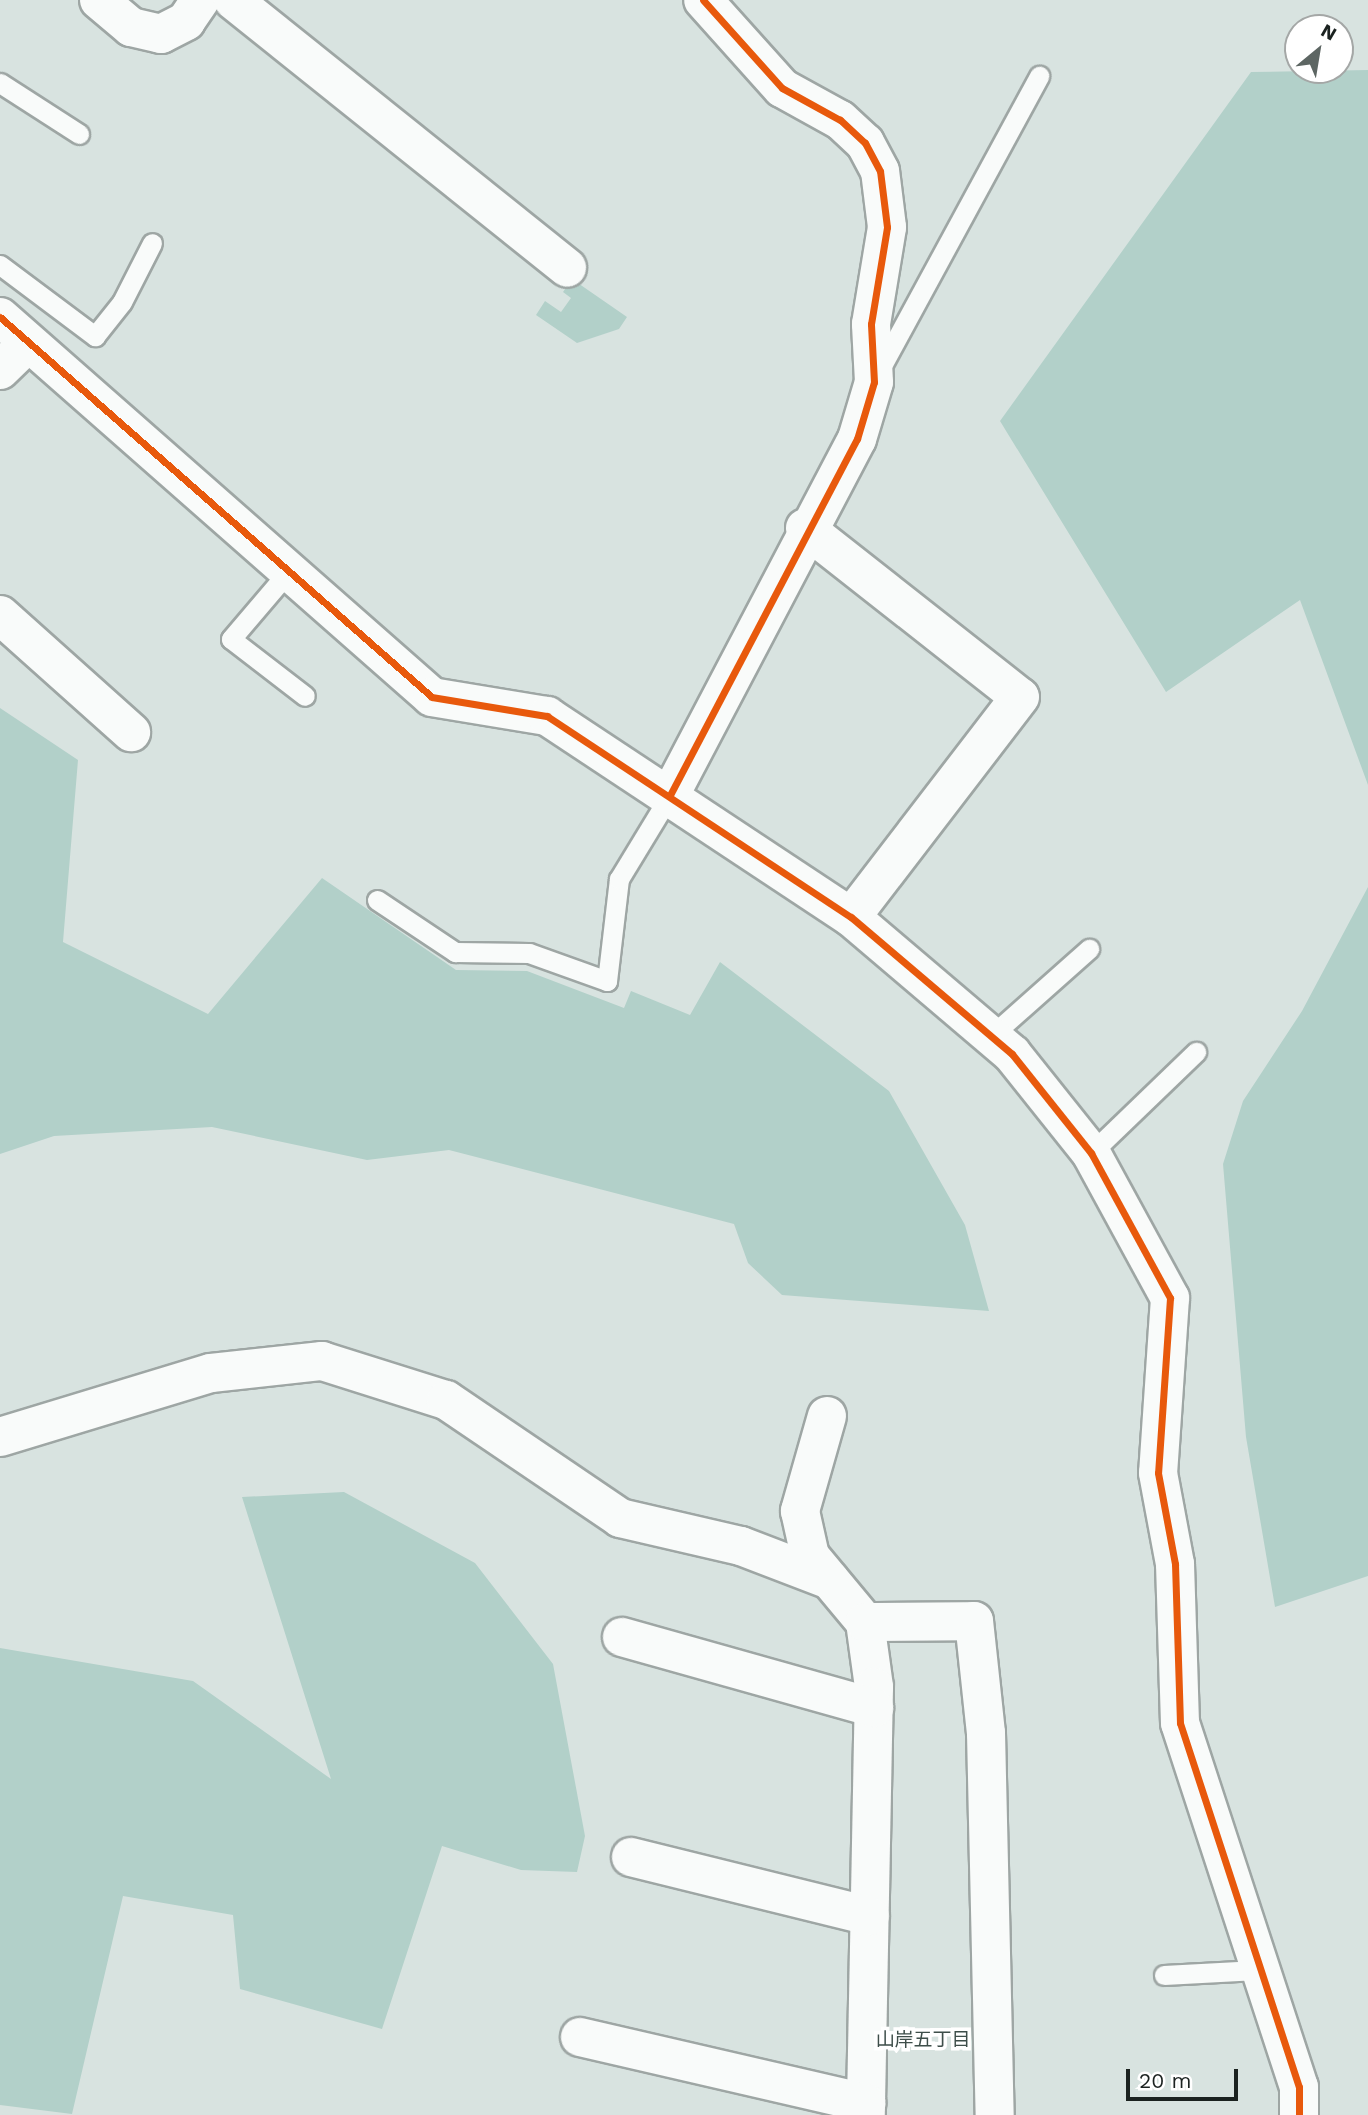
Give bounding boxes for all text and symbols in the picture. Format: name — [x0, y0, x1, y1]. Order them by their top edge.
north arrow — [1284, 14, 1354, 84]
text: N — [1317, 19, 1341, 46]
district label: 山岸五丁目 — [876, 2029, 970, 2051]
scale bar — [1130, 2056, 1242, 2100]
text: 20 m — [1139, 2068, 1191, 2093]

